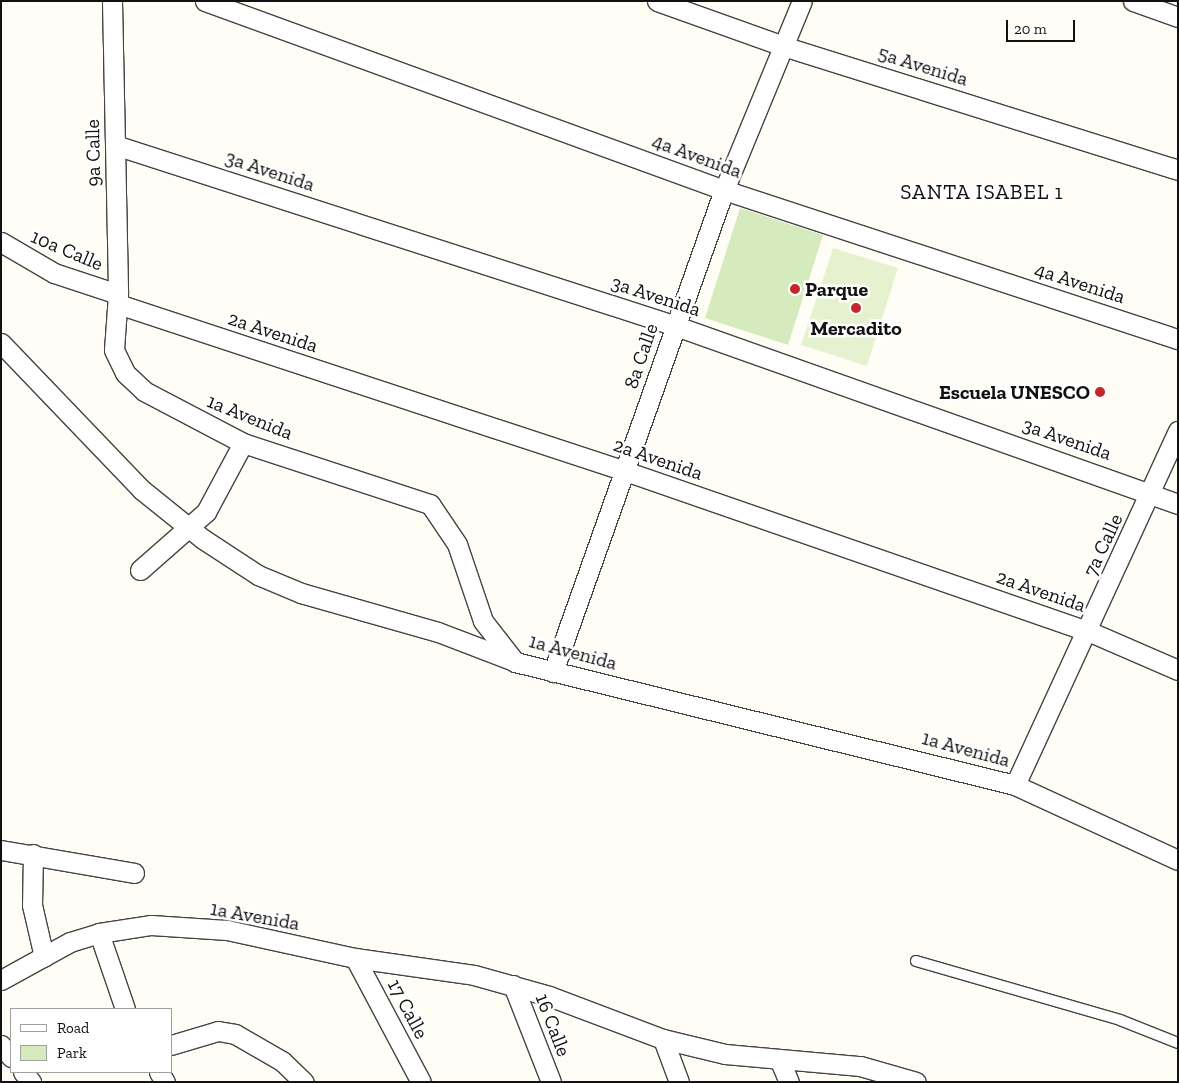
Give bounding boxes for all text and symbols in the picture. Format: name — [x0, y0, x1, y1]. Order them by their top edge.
scale bar — [1009, 10, 1078, 42]
text: 20 m — [1014, 20, 1047, 38]
street label: 5a Avenida — [875, 41, 971, 91]
street label: 9a Calle — [80, 119, 106, 187]
street label: 4a Avenida — [649, 129, 745, 183]
street label: 3a Avenida — [222, 145, 318, 197]
district label: SANTA ISABEL 1 — [898, 179, 1066, 205]
street label: 10a Calle — [27, 224, 107, 276]
street label: 4a Avenida — [1032, 257, 1128, 309]
street label: 3a Avenida — [608, 270, 704, 322]
place label: Parque — [805, 277, 868, 301]
marker: Parque — [789, 283, 801, 295]
marker: Mercadito — [850, 302, 862, 314]
street label: 2a Avenida — [225, 306, 321, 358]
place label: Mercadito — [810, 316, 902, 340]
street label: 8a Calle — [619, 320, 663, 392]
place label: Escuela UNESCO — [939, 380, 1090, 404]
marker: Escuela UNESCO — [1094, 386, 1106, 398]
street label: 1a Avenida — [203, 389, 297, 445]
street label: 3a Avenida — [1019, 413, 1115, 465]
street label: 2a Avenida — [610, 432, 706, 486]
street label: 7a Calle — [1078, 510, 1128, 580]
street label: 2a Avenida — [993, 564, 1089, 618]
street label: 1a Avenida — [526, 629, 620, 675]
street label: 1a Avenida — [919, 726, 1013, 772]
street label: 1a Avenida — [208, 896, 302, 936]
street label: 17 Calle — [382, 975, 434, 1043]
street label: 16 Calle — [530, 990, 576, 1060]
legend — [10, 1008, 172, 1073]
text: Road — [57, 1019, 89, 1037]
text: Park — [57, 1044, 87, 1062]

